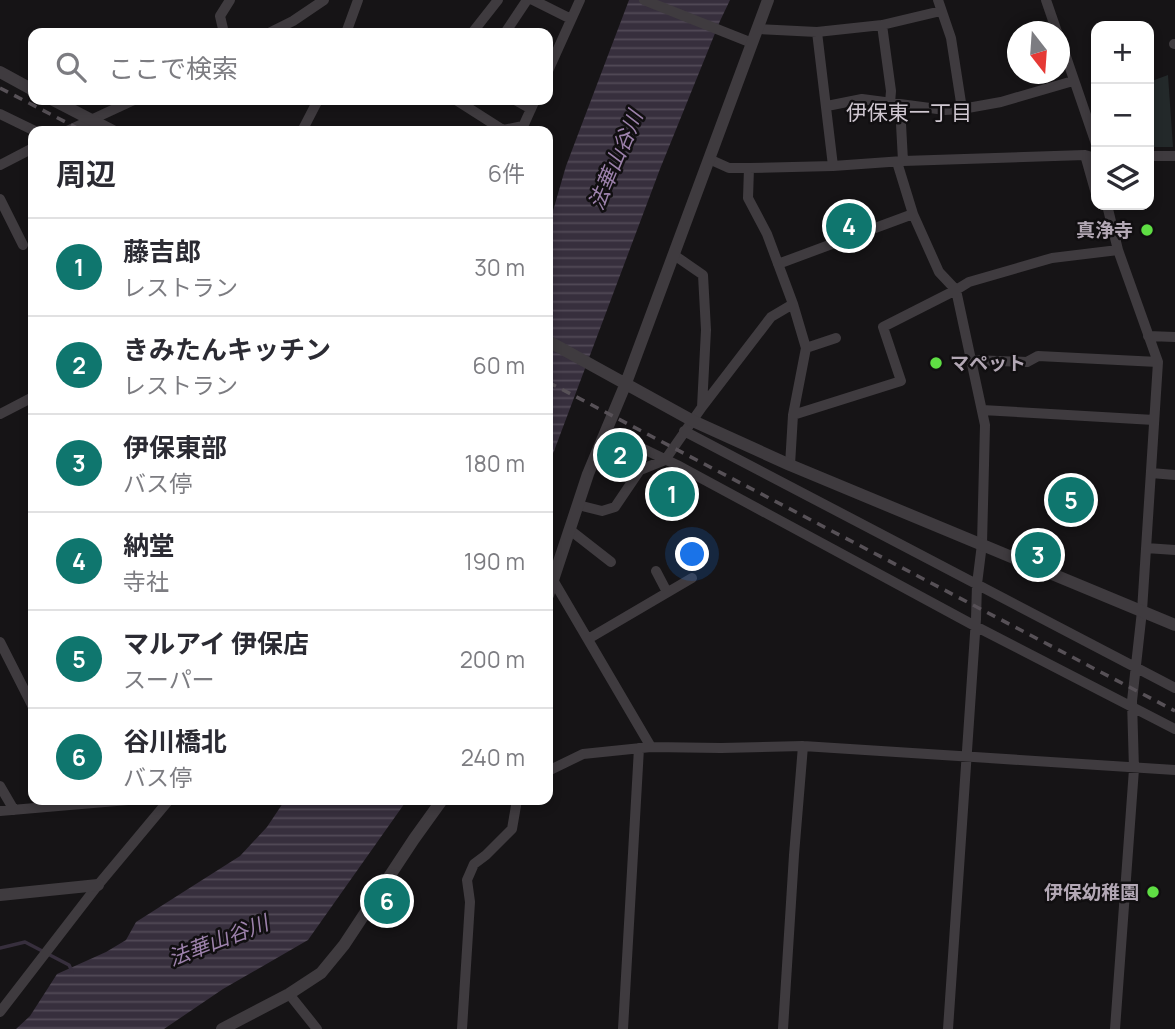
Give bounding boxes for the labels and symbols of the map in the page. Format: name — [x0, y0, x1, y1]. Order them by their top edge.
north arrow — [1007, 21, 1070, 84]
district label: 伊保東一丁目 — [846, 98, 972, 126]
water label: 法華山谷川 — [582, 104, 649, 214]
pin: 4 — [826, 200, 872, 252]
place label: 真浄寺 — [1076, 217, 1133, 243]
marker: 真浄寺 — [1139, 222, 1155, 238]
place label: マペット — [950, 350, 1026, 376]
marker: マペット — [928, 355, 944, 371]
pin: 2 — [597, 429, 643, 481]
pin: 1 — [649, 468, 695, 520]
pin: 5 — [1048, 474, 1094, 526]
pin: 3 — [1015, 529, 1061, 581]
your location — [675, 537, 709, 571]
pin: 6 — [364, 875, 410, 927]
place label: 伊保幼稚園 — [1044, 879, 1139, 905]
marker: 伊保幼稚園 — [1145, 884, 1161, 900]
water label: 法華山谷川 — [164, 907, 274, 972]

